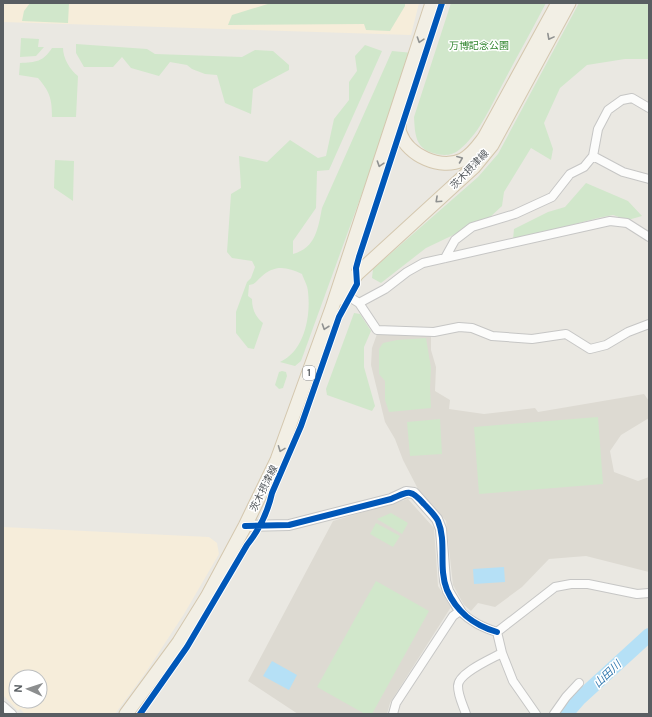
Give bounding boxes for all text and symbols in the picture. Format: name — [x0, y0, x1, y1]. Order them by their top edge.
one-way arrow — [547, 33, 555, 40]
one-way arrow — [416, 37, 425, 44]
park label: 万博記念公園 — [449, 39, 509, 52]
street label: 茨木摂津線 — [447, 147, 491, 192]
one-way arrow — [456, 156, 463, 164]
one-way arrow — [376, 160, 384, 167]
one-way arrow — [435, 196, 443, 203]
one-way arrow — [322, 323, 330, 330]
road number: 1 — [303, 366, 315, 380]
one-way arrow — [277, 446, 285, 453]
street label: 茨木摂津線 — [247, 463, 280, 514]
water label: 山田川 — [590, 657, 624, 690]
north arrow — [8, 669, 48, 709]
text: N — [11, 684, 25, 693]

